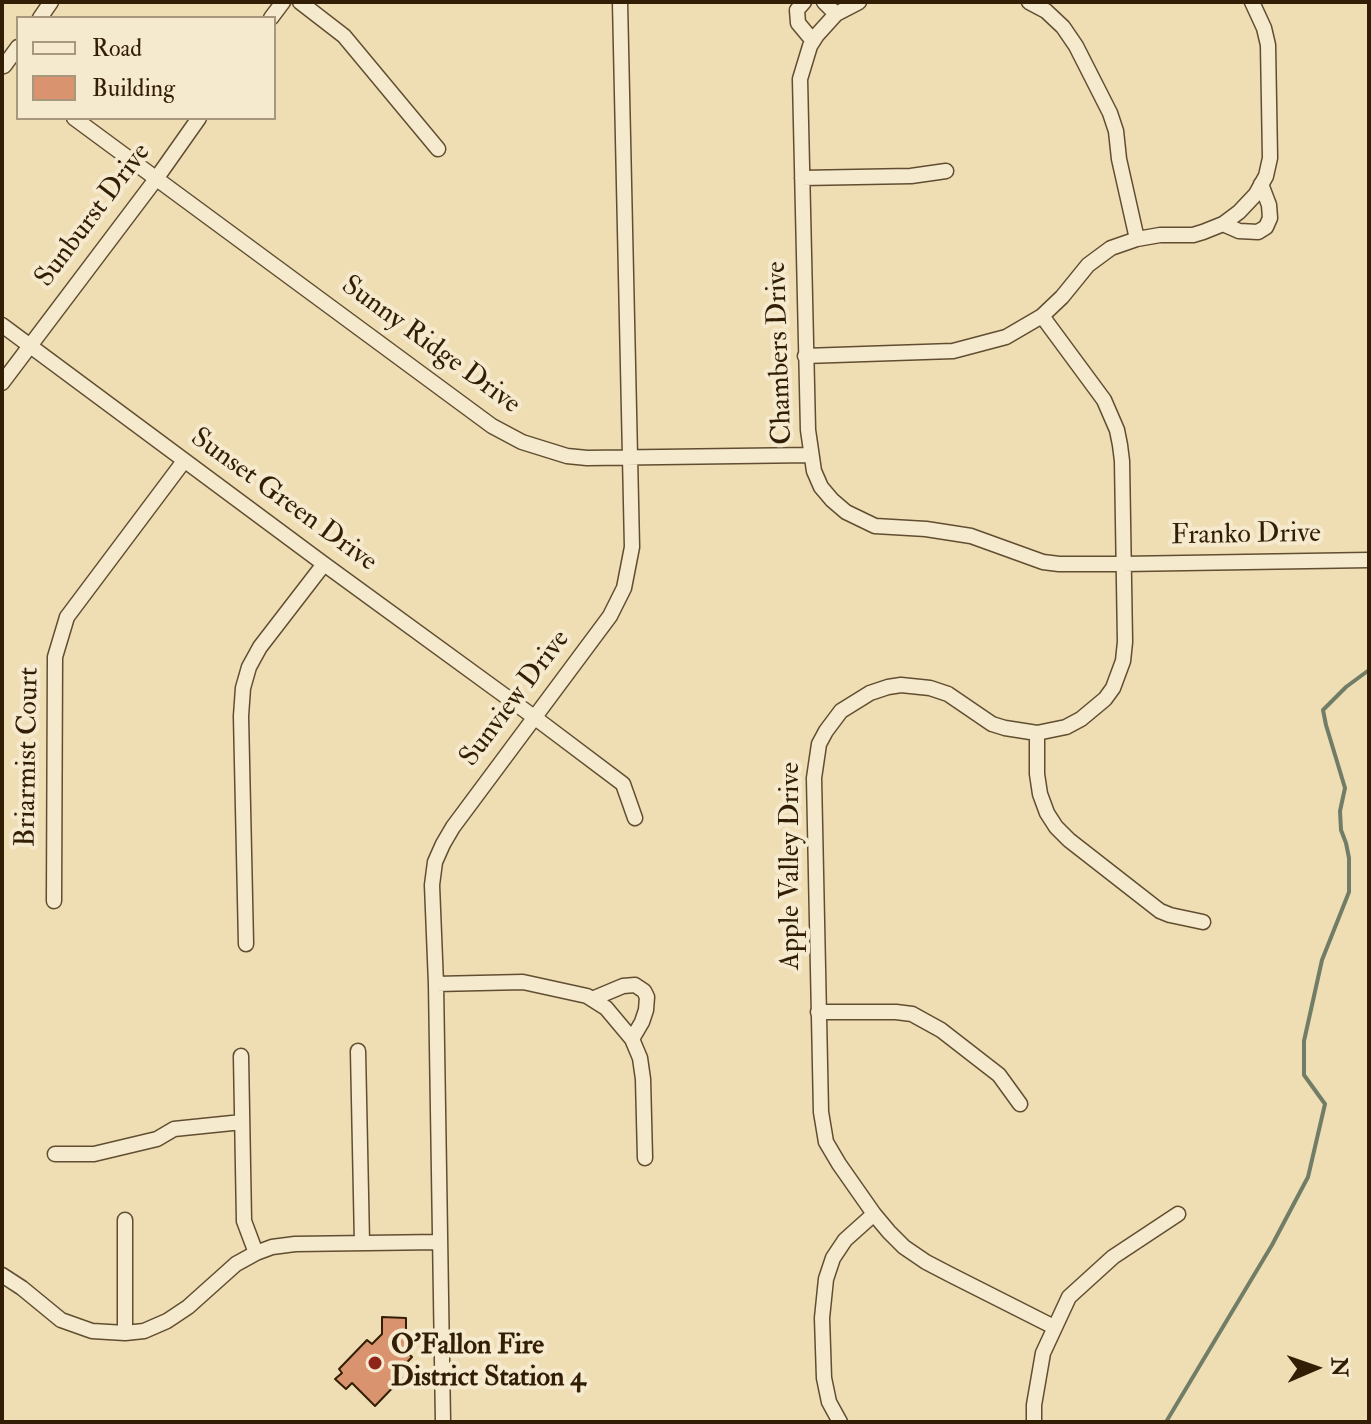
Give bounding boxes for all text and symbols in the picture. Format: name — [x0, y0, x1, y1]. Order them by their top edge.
legend — [16, 16, 276, 120]
text: Road — [92, 33, 142, 64]
text: Building — [92, 73, 175, 104]
street label: Sunburst Drive — [29, 137, 159, 295]
street label: Chambers Drive — [761, 261, 801, 445]
street label: Sunny Ridge Drive — [334, 270, 526, 422]
street label: Sunset Green Drive — [183, 422, 383, 580]
street label: Franko Drive — [1171, 518, 1321, 554]
street label: Sunview Drive — [454, 624, 578, 774]
street label: Briarmist Court — [11, 667, 47, 847]
street label: Apple Valley Drive — [775, 762, 809, 970]
north arrow — [1275, 1328, 1355, 1408]
place label: O'Fallon Fire District Station 4 — [391, 1330, 585, 1396]
marker: O'Fallon Fire District Station 4 — [366, 1354, 384, 1372]
text: N — [1325, 1357, 1353, 1377]

